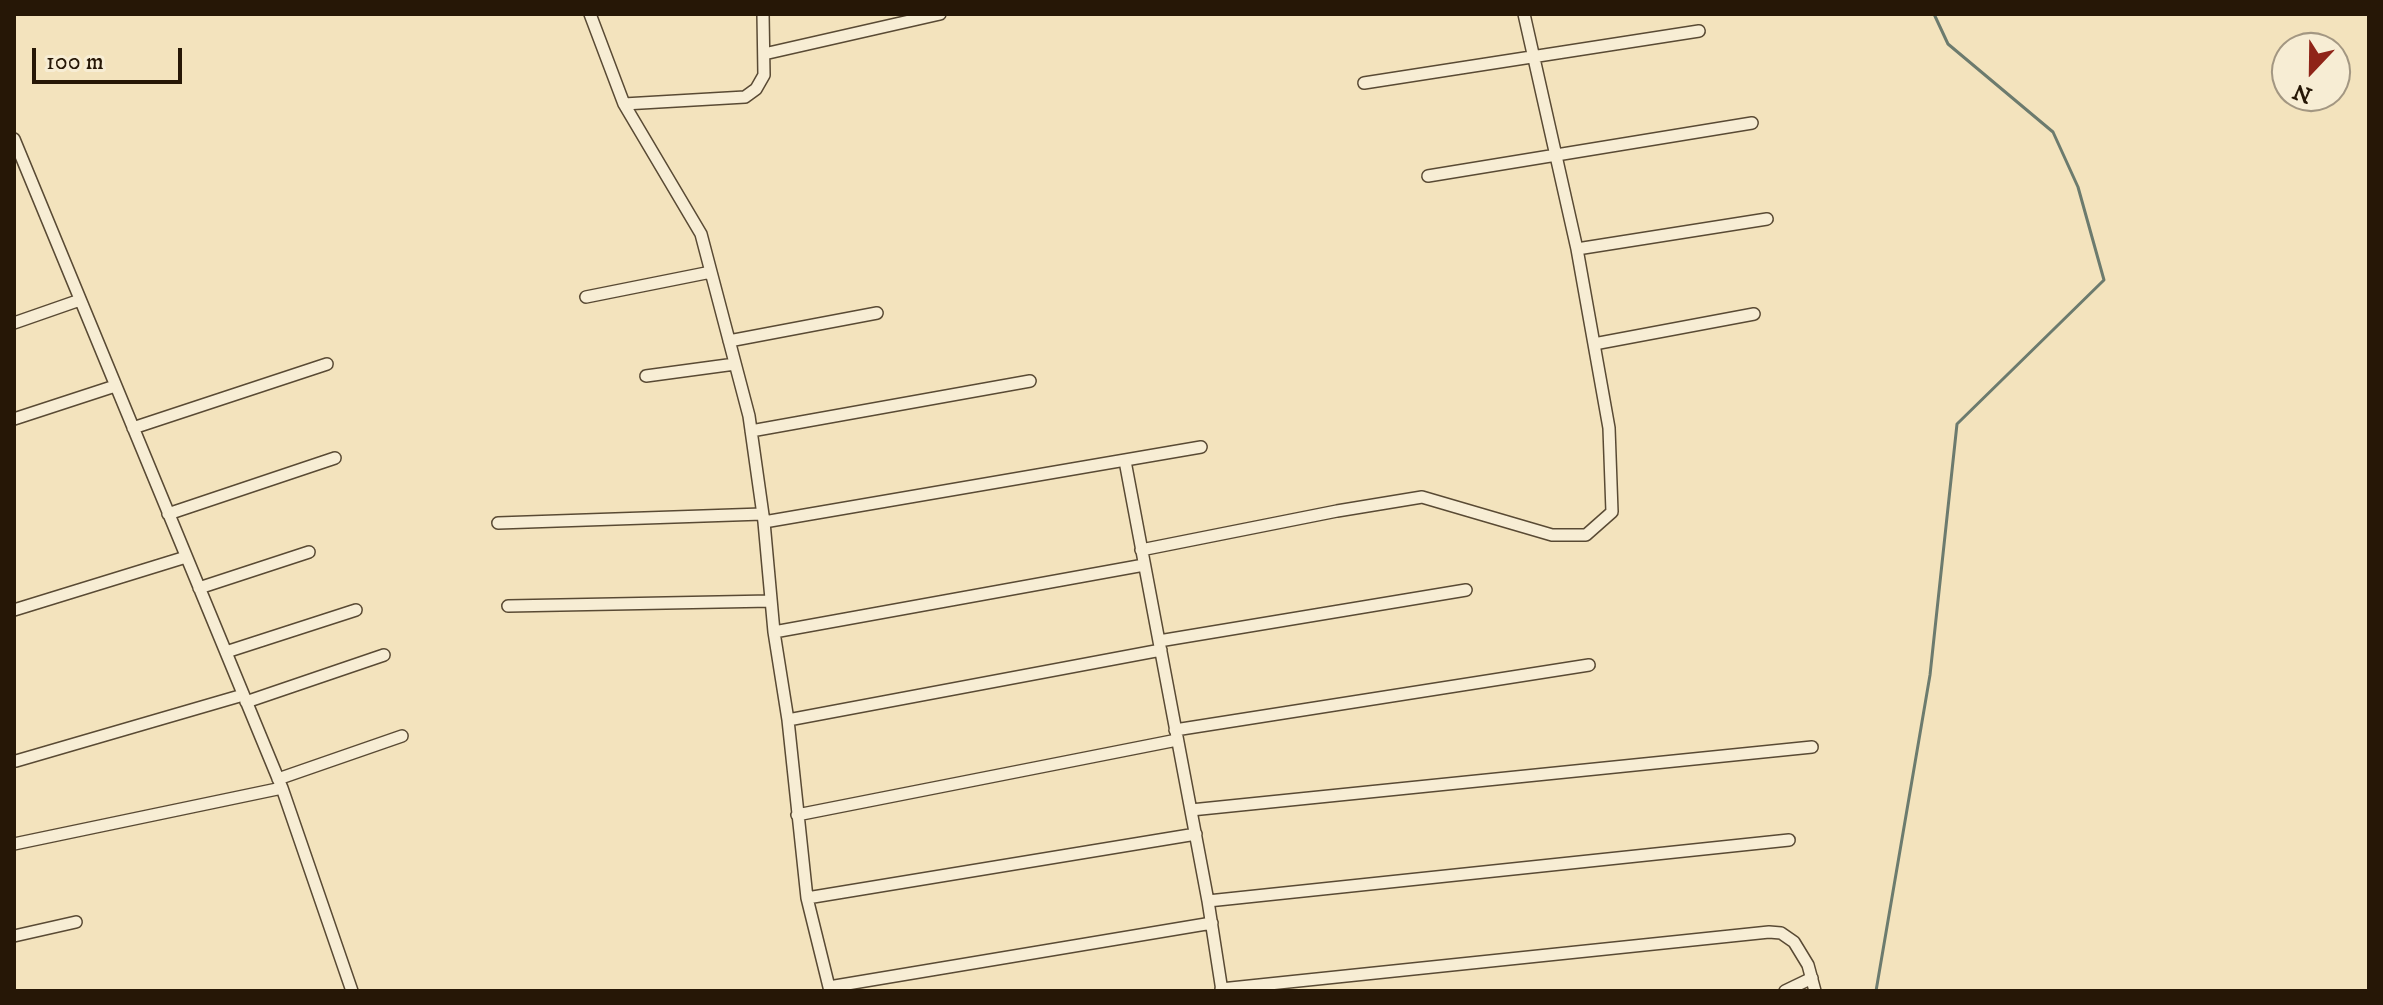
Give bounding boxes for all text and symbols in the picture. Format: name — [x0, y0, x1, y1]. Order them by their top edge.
scale bar — [36, 32, 186, 82]
north arrow — [2271, 32, 2351, 112]
text: 100 m — [46, 47, 104, 77]
text: N — [2289, 77, 2316, 109]

